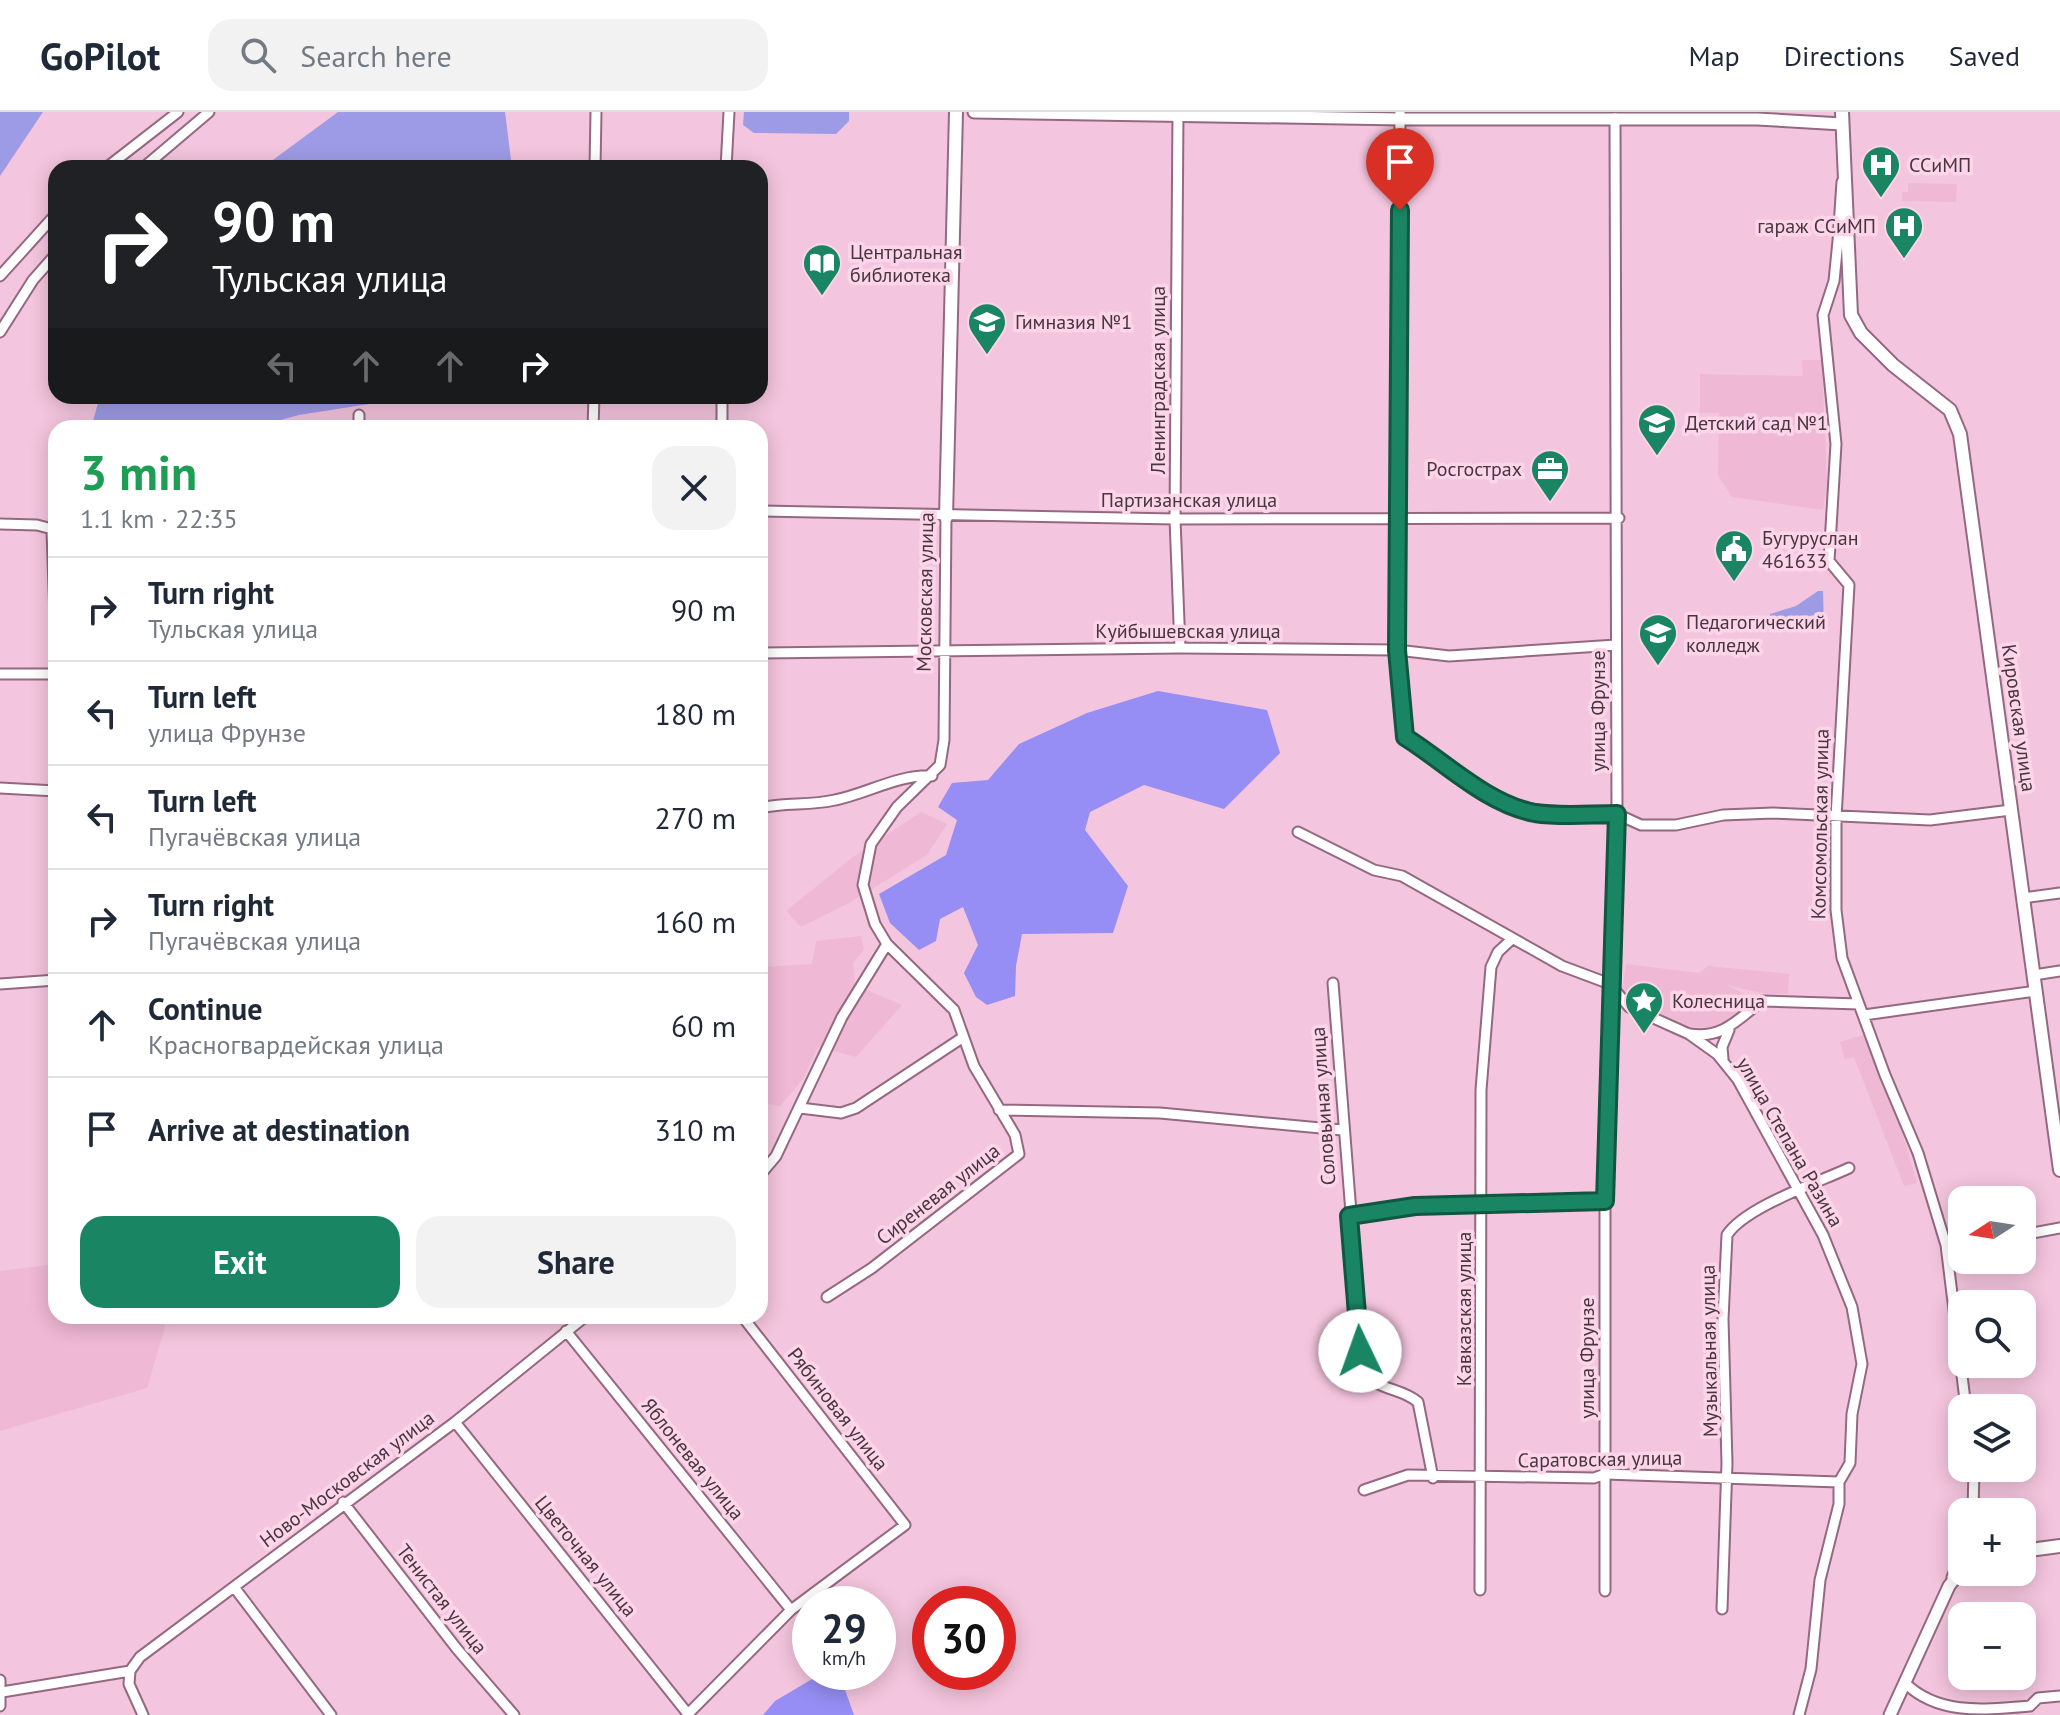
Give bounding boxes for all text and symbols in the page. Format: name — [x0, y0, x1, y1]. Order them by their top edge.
search box — [208, 19, 768, 91]
text: GoPilot — [40, 31, 160, 80]
icon: search — [236, 33, 280, 77]
text: Search here — [300, 36, 452, 75]
text: Map — [1689, 37, 1740, 74]
text: Directions — [1784, 37, 1905, 74]
text: Saved — [1949, 37, 2020, 74]
pin — [1366, 128, 1434, 210]
icon: arrive — [1378, 140, 1422, 184]
hospital icon: ССиМП — [1860, 144, 1902, 199]
place label: ССиМП — [1909, 152, 1971, 178]
text: 90 m — [212, 185, 335, 257]
icon: right — [80, 192, 184, 296]
hospital icon: гараж ССиМП — [1883, 205, 1925, 260]
place label: гараж ССиМП — [1757, 213, 1876, 239]
place label: Центральная библиотека — [850, 239, 963, 288]
library icon: Центральная библиотека — [801, 242, 843, 297]
text: Тульская улица — [212, 255, 448, 302]
street label: Ленинградская улица — [1145, 286, 1171, 475]
school or university icon: Гимназия №1 — [966, 301, 1008, 356]
place label: Гимназия №1 — [1015, 309, 1132, 335]
icon: left — [260, 344, 304, 388]
icon: ahead — [344, 344, 388, 388]
icon: ahead — [428, 344, 472, 388]
icon: right — [512, 344, 556, 388]
school or university icon: Детский сад №1 — [1636, 402, 1678, 457]
place label: Детский сад №1 — [1685, 410, 1828, 436]
text: 3 min — [80, 441, 197, 503]
button: close — [652, 446, 736, 530]
office icon: Росгострах — [1529, 448, 1571, 503]
place label: Росгострах — [1426, 456, 1522, 482]
street label: Партизанская улица — [1101, 487, 1277, 513]
text: 1.1 km · 22:35 — [80, 502, 238, 535]
street label: Московская улица — [911, 512, 939, 672]
place label: Бугуруслан 461633 — [1762, 525, 1859, 574]
public building icon: Бугуруслан 461633 — [1713, 528, 1755, 583]
text: Turn right — [148, 573, 274, 612]
icon: right — [80, 587, 124, 631]
text: 90 m — [671, 590, 736, 629]
place label: Педагогический колледж — [1686, 609, 1826, 658]
text: Тульская улица — [148, 612, 318, 645]
school or university icon: Педагогический колледж — [1637, 612, 1679, 667]
street label: Куйбышевская улица — [1095, 618, 1281, 644]
street label: Кировская улица — [1996, 642, 2042, 794]
street label: улица Фрунзе — [1585, 650, 1611, 772]
text: Turn left — [148, 677, 256, 716]
icon: left — [80, 691, 124, 735]
text: 180 m — [655, 694, 736, 733]
text: улица Фрунзе — [148, 716, 306, 749]
street label: Комсомольская улица — [1805, 728, 1835, 920]
text: Turn left — [148, 781, 256, 820]
icon: left — [80, 795, 124, 839]
text: 270 m — [655, 798, 736, 837]
text: Пугачёвская улица — [148, 820, 361, 853]
text: Turn right — [148, 885, 274, 924]
icon: right — [80, 899, 124, 943]
text: 160 m — [655, 902, 736, 941]
text: Пугачёвская улица — [148, 924, 361, 957]
place icon: Колесница — [1623, 980, 1665, 1035]
place label: Колесница — [1672, 988, 1765, 1014]
text: Continue — [148, 989, 262, 1028]
icon: ahead — [80, 1003, 124, 1047]
text: 60 m — [671, 1006, 736, 1045]
street label: Соловьиная улица — [1304, 1026, 1342, 1186]
text: Красногвардейская улица — [148, 1028, 444, 1061]
street label: улица Степана Разина — [1731, 1052, 1849, 1232]
icon: arrive — [80, 1107, 124, 1151]
text: Arrive at destination — [148, 1110, 410, 1149]
text: 310 m — [655, 1110, 736, 1149]
street label: Сиреневая улица — [871, 1138, 1005, 1250]
north arrow — [1948, 1186, 2036, 1274]
map controls — [1948, 1186, 2036, 1690]
button: Exit — [80, 1216, 400, 1308]
button: Share — [416, 1216, 736, 1308]
street label: Кавказская улица — [1451, 1232, 1477, 1386]
street label: Музыкальная улица — [1694, 1265, 1724, 1437]
button: search — [1948, 1290, 2036, 1378]
street label: улица Фрунзе — [1574, 1297, 1600, 1419]
position arrow — [1318, 1309, 1402, 1393]
street label: Рябиновая улица — [782, 1342, 894, 1476]
street label: Яблоневая улица — [636, 1393, 750, 1525]
button: layers — [1948, 1394, 2036, 1482]
street label: Ново-Московская улица — [255, 1405, 439, 1553]
street label: Саратовская улица — [1517, 1445, 1683, 1473]
street label: Цветочная улица — [529, 1490, 643, 1622]
button: + — [1948, 1498, 2036, 1586]
street label: Тенистая улица — [391, 1539, 493, 1659]
speed limit sign: 30 — [912, 1586, 1016, 1690]
text: 29 — [821, 1602, 867, 1654]
button: − — [1948, 1602, 2036, 1690]
text: km/h — [822, 1645, 866, 1671]

